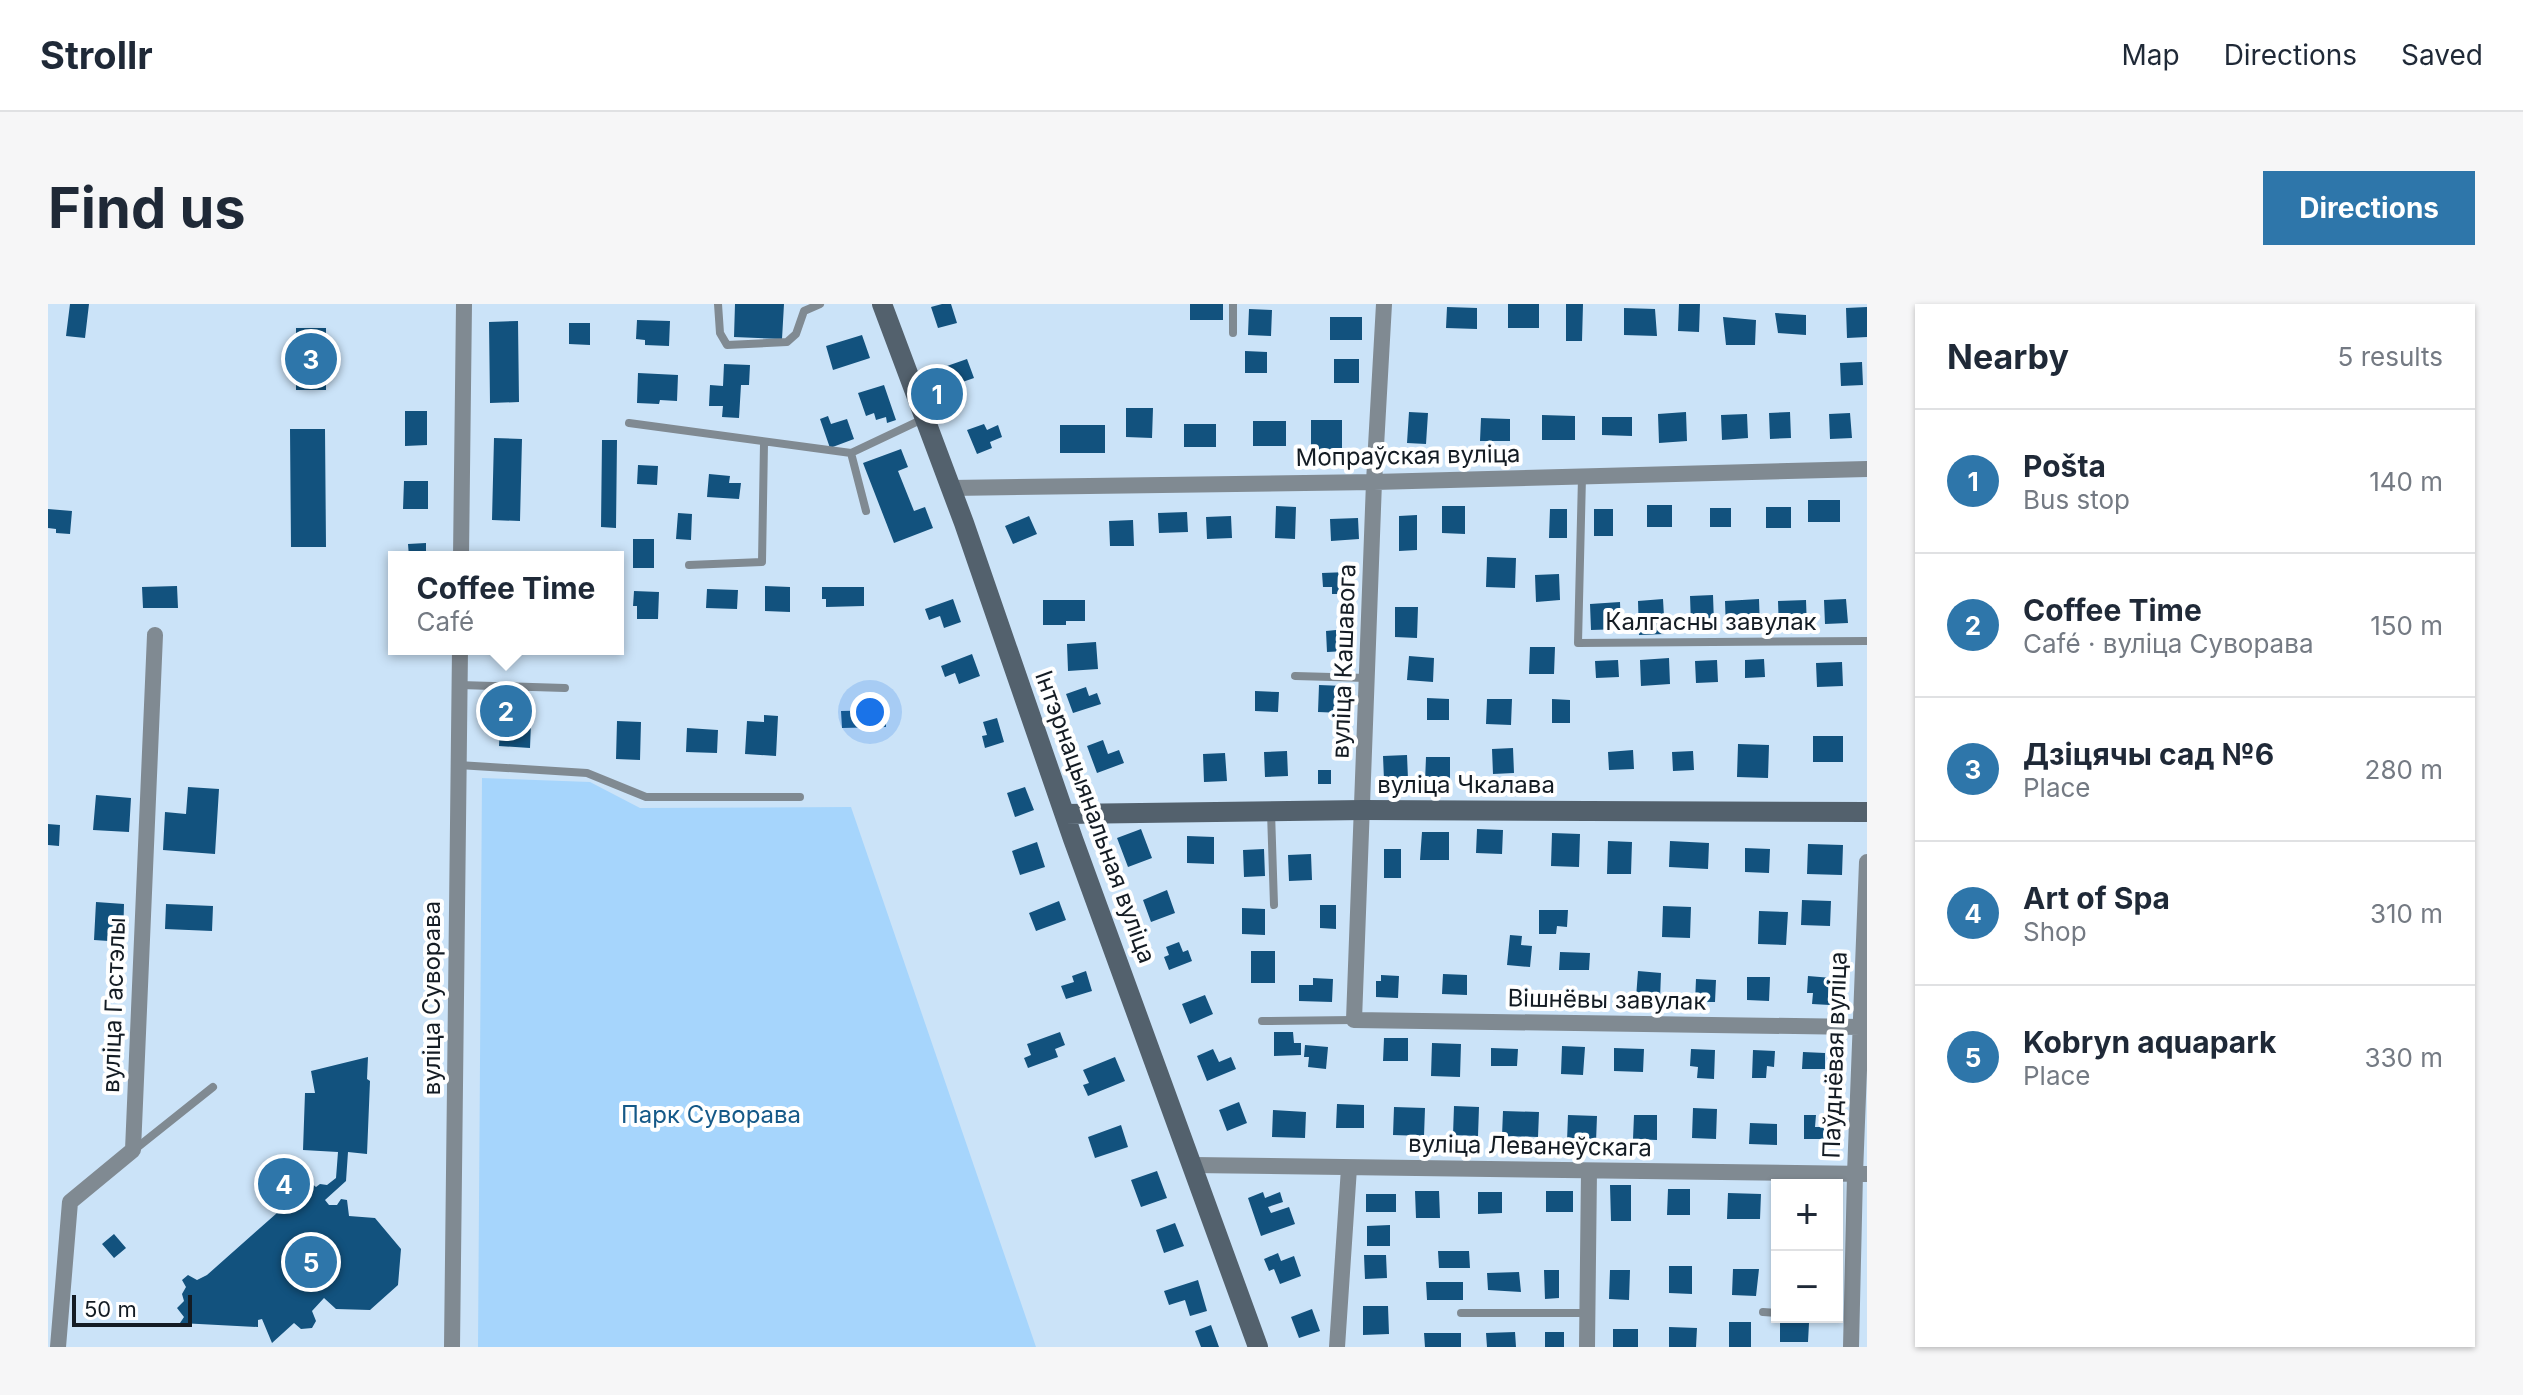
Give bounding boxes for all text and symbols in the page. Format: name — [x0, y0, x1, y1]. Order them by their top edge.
text: Strollr — [40, 32, 153, 78]
text: Map — [2121, 38, 2180, 72]
text: Directions — [2224, 38, 2357, 72]
text: Saved — [2401, 38, 2483, 72]
button: Directions — [2263, 171, 2475, 245]
text: Find us — [48, 174, 246, 242]
pin: 3 — [285, 329, 337, 389]
text: Nearby — [1947, 336, 2069, 377]
text: 5 results — [2338, 341, 2443, 372]
pin: 1 — [911, 364, 963, 424]
street label: Мопраўская вуліца — [1295, 439, 1521, 472]
text: Pošta — [2023, 448, 2106, 484]
text: 1 — [1967, 466, 1979, 497]
text: 140 m — [2369, 466, 2443, 497]
text: Bus stop — [2023, 484, 2130, 515]
popup — [388, 551, 624, 655]
street label: вуліца Кашавога — [1326, 563, 1361, 759]
text: Coffee Time — [417, 570, 595, 606]
text: Coffee Time — [2023, 592, 2202, 628]
text: Café — [417, 606, 474, 637]
street label: Калгасны завулак — [1605, 607, 1817, 636]
text: 2 — [1965, 610, 1981, 641]
text: 150 m — [2370, 610, 2443, 641]
text: Café · вуліца Суворава — [2023, 628, 2313, 659]
street label: Інтэрнацыянальная вуліца — [1029, 667, 1162, 967]
pin: 2 — [480, 681, 532, 741]
your location — [850, 692, 890, 732]
text: Дзіцячы сад №6 — [2023, 736, 2274, 772]
text: 3 — [1965, 754, 1981, 785]
text: 280 m — [2365, 754, 2443, 785]
street label: вуліца Чкалава — [1377, 770, 1555, 799]
text: Place — [2023, 772, 2091, 803]
text: Art of Spa — [2023, 880, 2170, 916]
text: 4 — [1964, 898, 1982, 929]
text: 310 m — [2370, 898, 2443, 929]
street label: вуліца Суворава — [417, 901, 446, 1095]
text: Shop — [2023, 916, 2087, 947]
street label: вуліца Гастэлы — [96, 917, 131, 1093]
street label: Паўднёвая вуліца — [1816, 951, 1853, 1159]
street label: Вішнёвы завулак — [1507, 983, 1707, 1016]
text: Kobryn aquapark — [2023, 1024, 2276, 1060]
text: 5 — [1965, 1042, 1981, 1073]
text: 330 m — [2364, 1042, 2443, 1073]
text: Place — [2023, 1060, 2091, 1091]
park label: Парк Суворава — [621, 1100, 801, 1129]
street label: вуліца Леванеўскага — [1408, 1129, 1652, 1162]
pin: 4 — [258, 1154, 310, 1214]
map controls — [1771, 1179, 1843, 1323]
button: + — [1771, 1179, 1843, 1251]
pin: 5 — [285, 1232, 337, 1292]
button: − — [1771, 1251, 1843, 1323]
scale bar — [72, 1291, 192, 1327]
text: 50 m — [84, 1296, 137, 1322]

